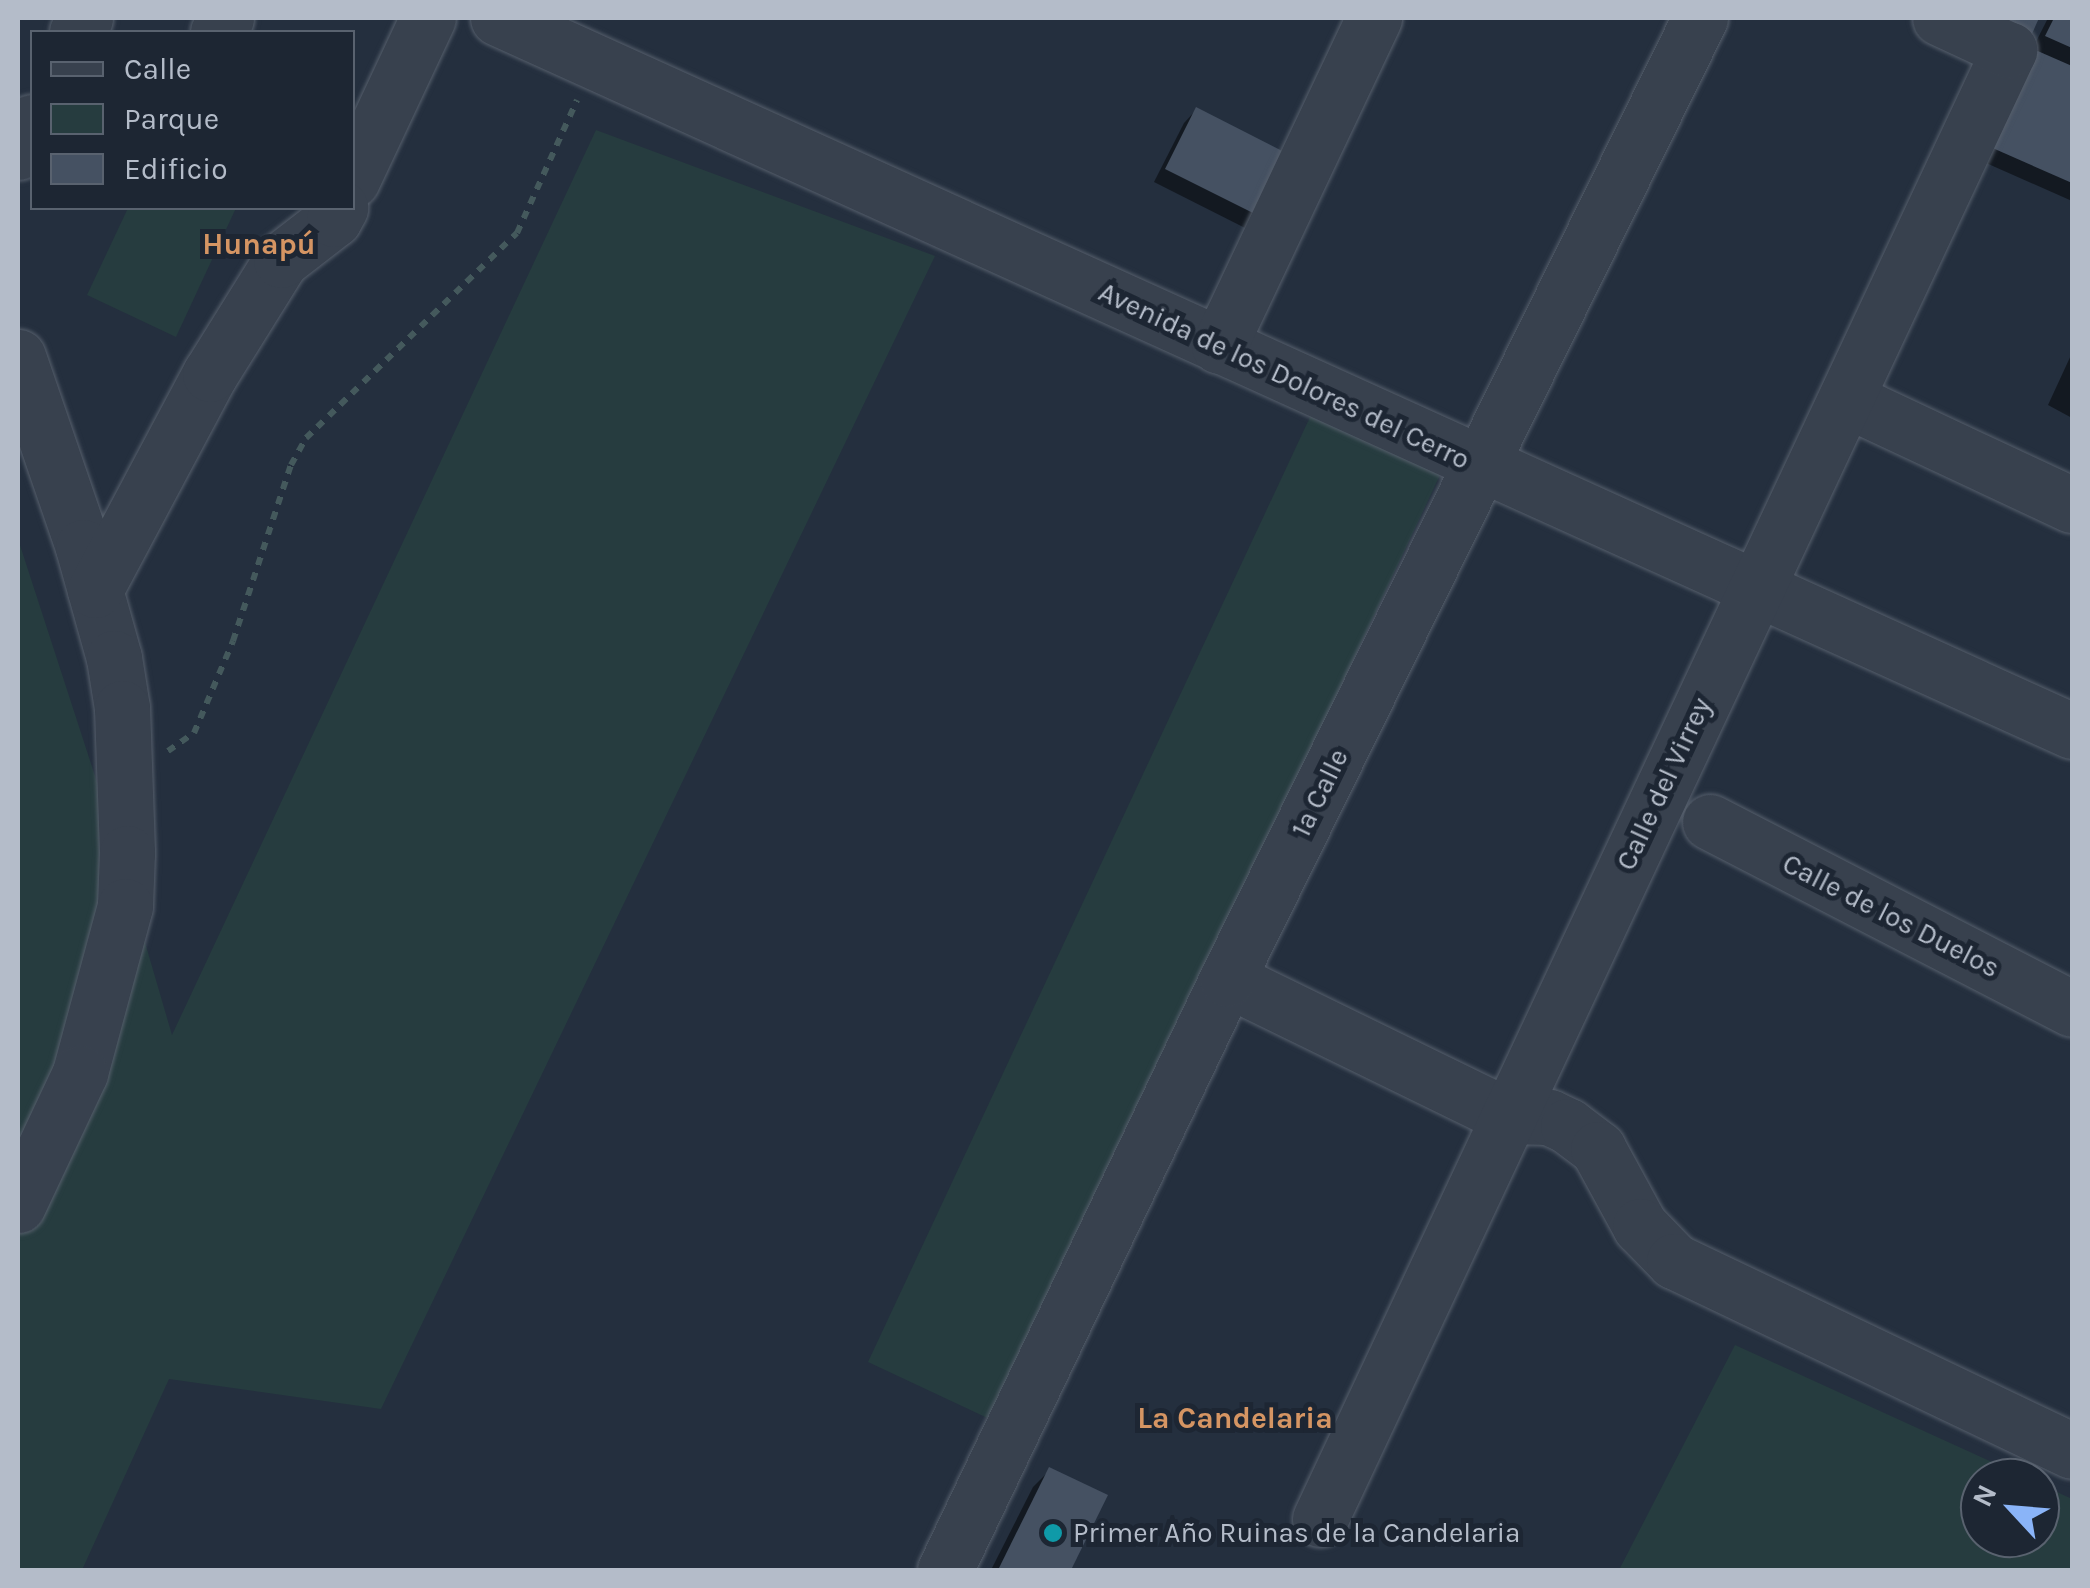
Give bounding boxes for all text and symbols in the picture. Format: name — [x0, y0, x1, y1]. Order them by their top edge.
legend — [30, 30, 355, 210]
text: Calle — [124, 51, 191, 87]
text: Parque — [124, 101, 219, 137]
text: Edificio — [124, 151, 228, 187]
district label: Hunapú — [202, 226, 316, 262]
street label: Avenida de los Dolores del Cerro — [1093, 275, 1475, 477]
street label: Calle del Virrey — [1609, 692, 1719, 876]
street label: 1a Calle — [1284, 743, 1356, 843]
street label: Calle de los Duelos — [1777, 847, 2005, 985]
district label: La Candelaria — [1137, 1400, 1333, 1436]
north arrow — [1960, 1458, 2060, 1558]
text: N — [1965, 1479, 2004, 1512]
place label: Primer Año Ruinas de la Candelaria — [1073, 1516, 1520, 1550]
marker: Primer Año Ruinas de la Candelaria — [1042, 1522, 1064, 1544]

